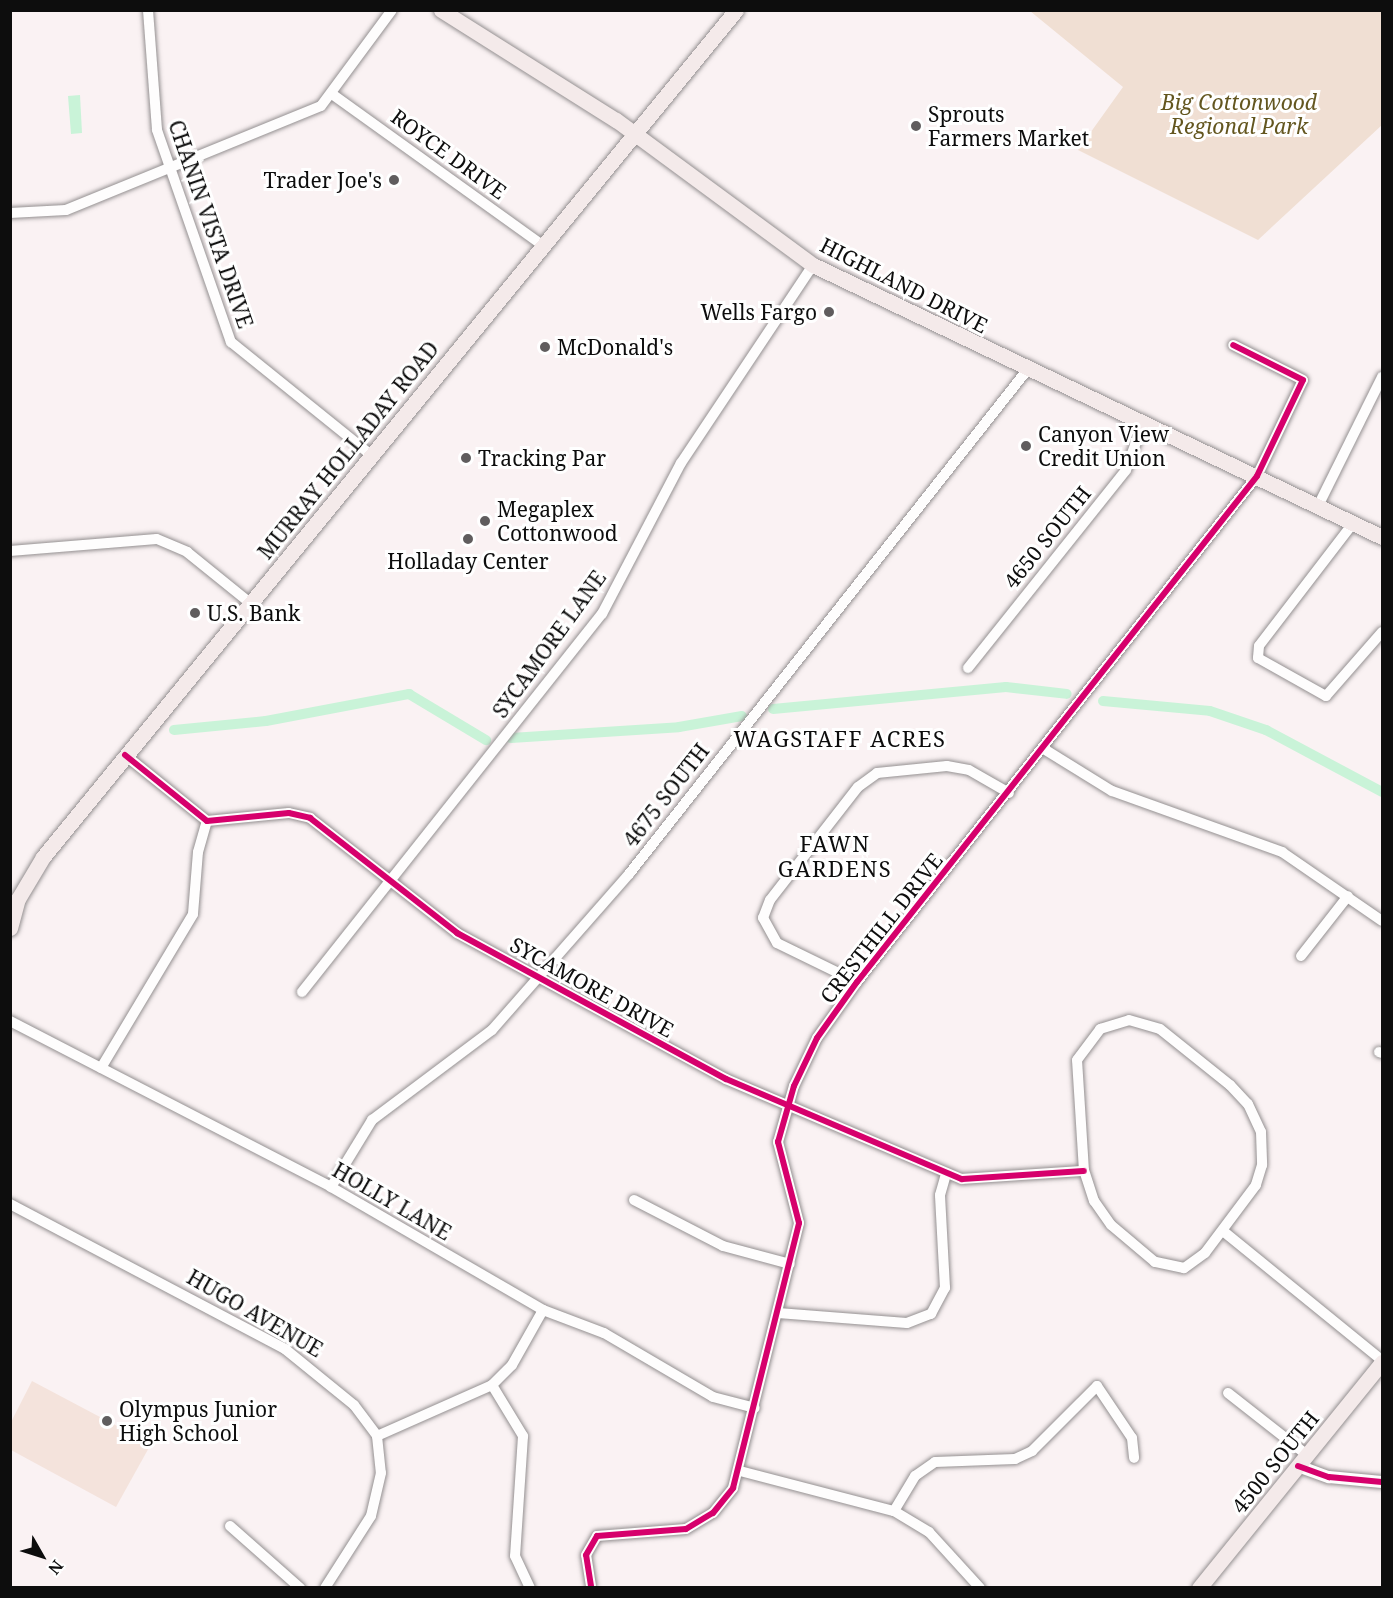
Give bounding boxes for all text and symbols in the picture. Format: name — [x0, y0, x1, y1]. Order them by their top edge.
park label: Big Cottonwood Regional Park — [1161, 89, 1317, 139]
place label: Sprouts Farmers Market — [928, 101, 1089, 151]
street label: ROYCE DRIVE — [386, 104, 512, 204]
street label: CHANIN VISTA DRIVE — [164, 117, 258, 331]
marker: Sprouts Farmers Market — [909, 119, 923, 133]
place label: Trader Joe's — [263, 167, 382, 193]
marker: Trader Joe's — [387, 173, 401, 187]
street label: HIGHLAND DRIVE — [816, 232, 992, 338]
place label: Wells Fargo — [700, 299, 817, 325]
marker: Wells Fargo — [822, 305, 836, 319]
place label: McDonald's — [557, 334, 673, 360]
street label: MURRAY HOLLADAY ROAD — [252, 336, 444, 564]
marker: McDonald's — [538, 340, 552, 354]
place label: Canyon View Credit Union — [1038, 421, 1169, 471]
marker: Canyon View Credit Union — [1019, 439, 1033, 453]
place label: Tracking Par — [478, 445, 606, 471]
marker: Tracking Par — [459, 451, 473, 465]
street label: 4650 SOUTH — [998, 481, 1096, 593]
place label: Megaplex Cottonwood — [497, 496, 618, 546]
marker: Megaplex Cottonwood — [478, 514, 492, 528]
marker: Holladay Center — [461, 532, 475, 546]
place label: Holladay Center — [387, 548, 549, 574]
street label: SYCAMORE LANE — [487, 565, 611, 723]
place label: U.S. Bank — [207, 600, 300, 626]
marker: U.S. Bank — [188, 606, 202, 620]
district label: WAGSTAFF ACRES — [734, 726, 946, 752]
street label: 4675 SOUTH — [618, 738, 714, 852]
district label: FAWN GARDENS — [778, 830, 892, 882]
street label: CRESTHILL DRIVE — [815, 848, 947, 1008]
street label: SYCAMORE DRIVE — [506, 932, 678, 1042]
street label: HOLLY LANE — [328, 1157, 456, 1245]
street label: HUGO AVENUE — [183, 1264, 327, 1362]
place label: Olympus Junior High School — [119, 1396, 277, 1446]
street label: 4500 SOUTH — [1226, 1406, 1324, 1518]
marker: Olympus Junior High School — [100, 1414, 114, 1428]
north arrow — [12, 1526, 72, 1586]
text: N — [43, 1555, 69, 1579]

